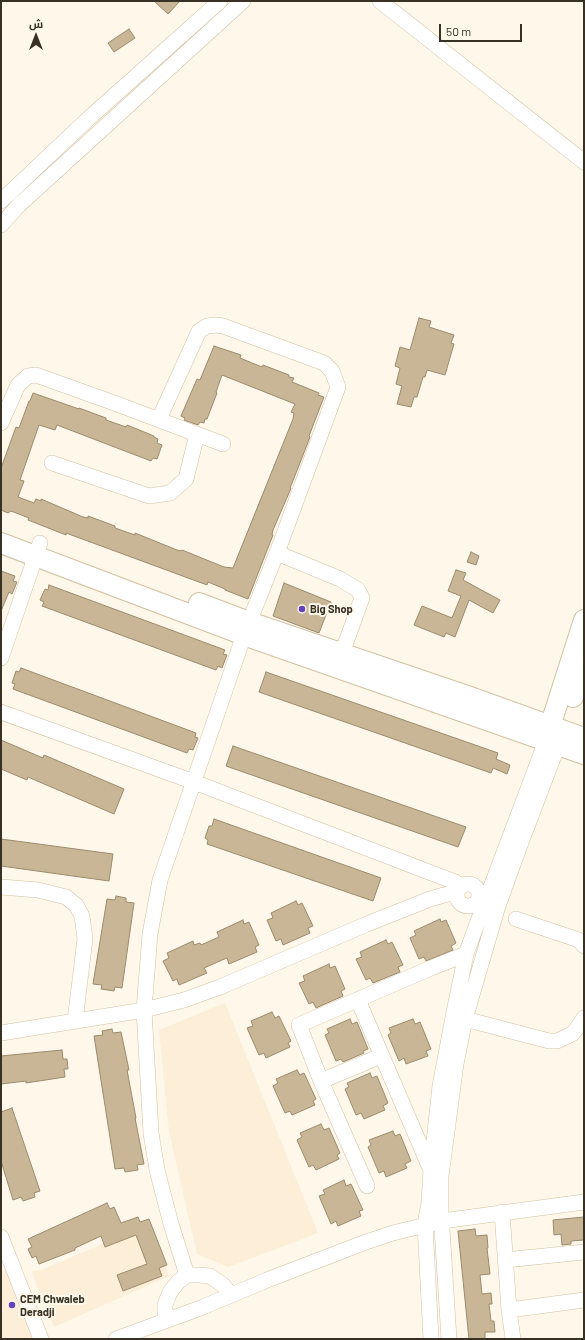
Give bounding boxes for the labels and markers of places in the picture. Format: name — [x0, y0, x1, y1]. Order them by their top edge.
place label: Big Shop — [310, 602, 353, 616]
marker: Big Shop — [297, 604, 307, 614]
place label: CEM Chwaleb Deradji — [20, 1292, 85, 1318]
marker: CEM Chwaleb Deradji — [7, 1300, 17, 1310]

